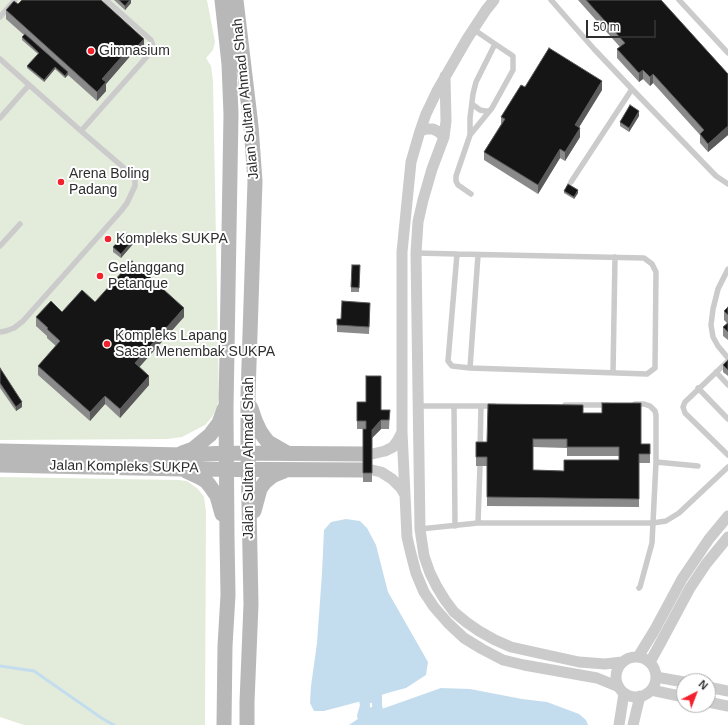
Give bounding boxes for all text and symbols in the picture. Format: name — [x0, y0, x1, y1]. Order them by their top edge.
scale bar — [588, 12, 658, 38]
street label: Jalan Sultan Ahmad Shah — [229, 18, 263, 180]
text: 50 m — [593, 20, 620, 34]
place label: Gimnasium — [99, 43, 170, 59]
marker: Gimnasium — [86, 46, 96, 56]
place label: Arena Boling Padang — [69, 166, 149, 198]
marker: Arena Boling Padang — [56, 177, 66, 187]
place label: Kompleks SUKPA — [116, 231, 228, 247]
marker: Kompleks SUKPA — [103, 234, 113, 244]
place label: Gelanggang Petanque — [108, 260, 184, 292]
marker: Gelanggang Petanque — [95, 271, 105, 281]
place label: Kompleks Lapang Sasar Menembak SUKPA — [115, 328, 275, 360]
marker: Kompleks Lapang Sasar Menembak SUKPA — [102, 339, 112, 349]
street label: Jalan Sultan Ahmad Shah — [241, 377, 257, 539]
street label: Jalan Kompleks SUKPA — [49, 457, 199, 477]
north arrow — [676, 673, 716, 713]
text: N — [696, 678, 710, 692]

